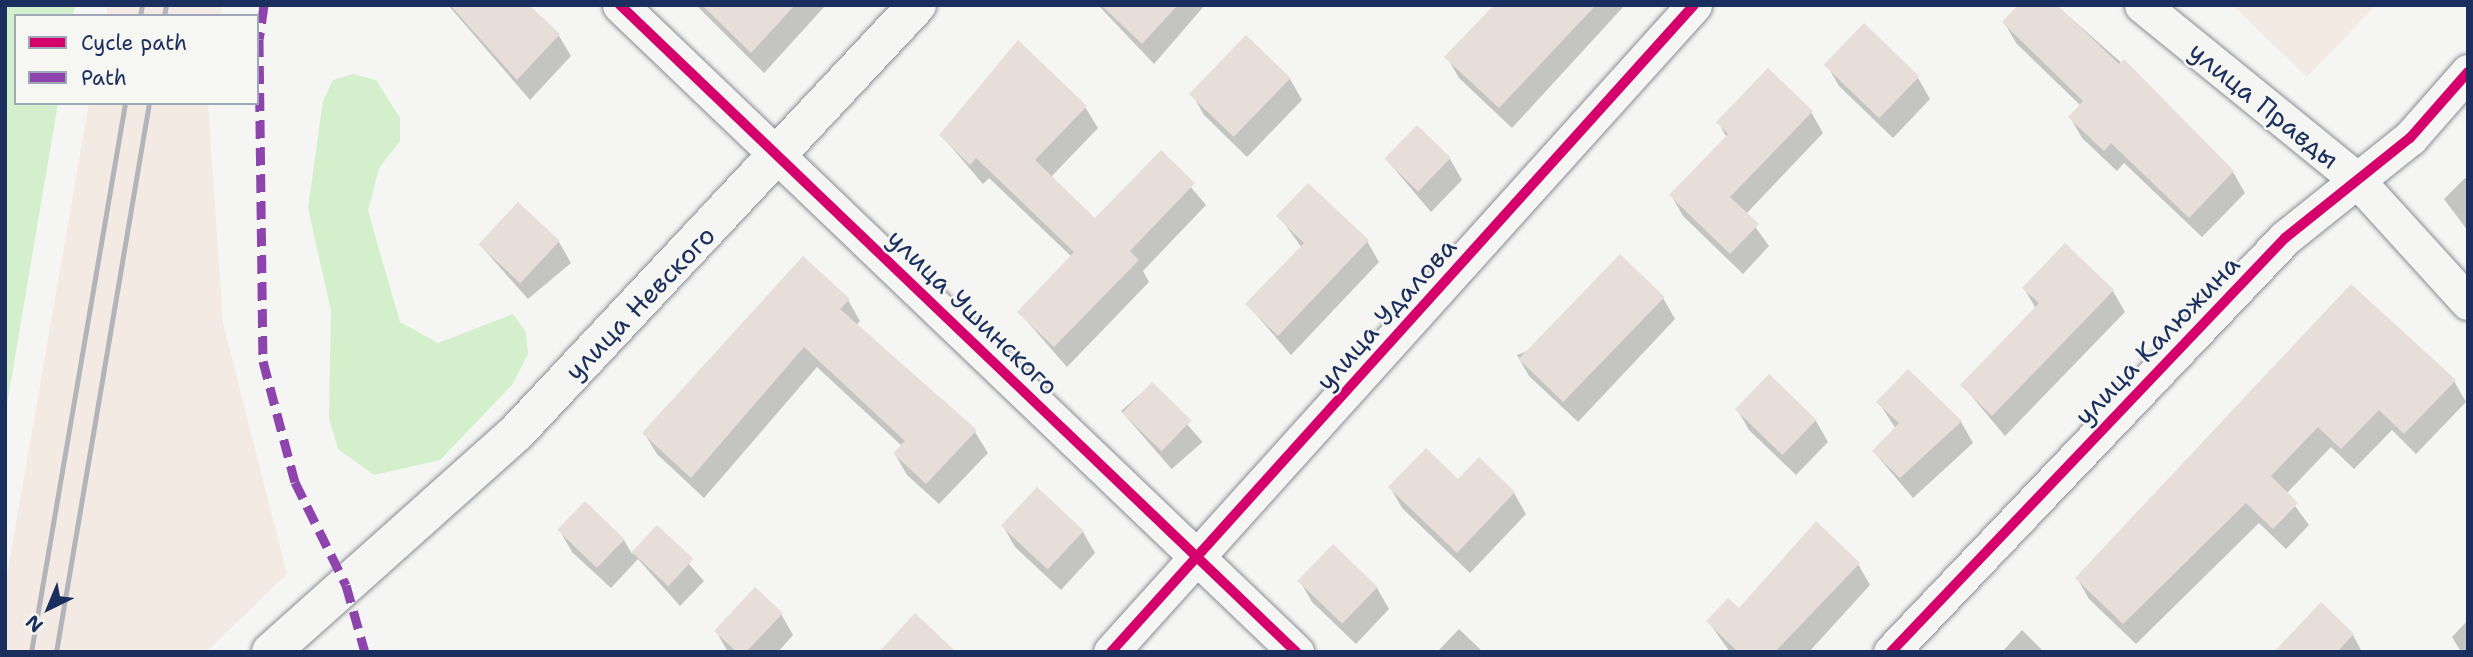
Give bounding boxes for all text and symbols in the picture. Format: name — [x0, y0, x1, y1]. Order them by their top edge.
legend — [14, 14, 259, 105]
text: Cycle path — [81, 29, 187, 57]
street label: улица Правды — [2183, 35, 2345, 175]
text: Path — [81, 64, 127, 92]
street label: улица Невского — [559, 220, 721, 386]
street label: улица Ушинского — [881, 222, 1065, 402]
street label: улица Удалова — [1309, 231, 1463, 397]
street label: улица Калюжина — [2068, 249, 2246, 431]
north arrow — [14, 573, 84, 643]
text: N — [20, 609, 48, 638]

